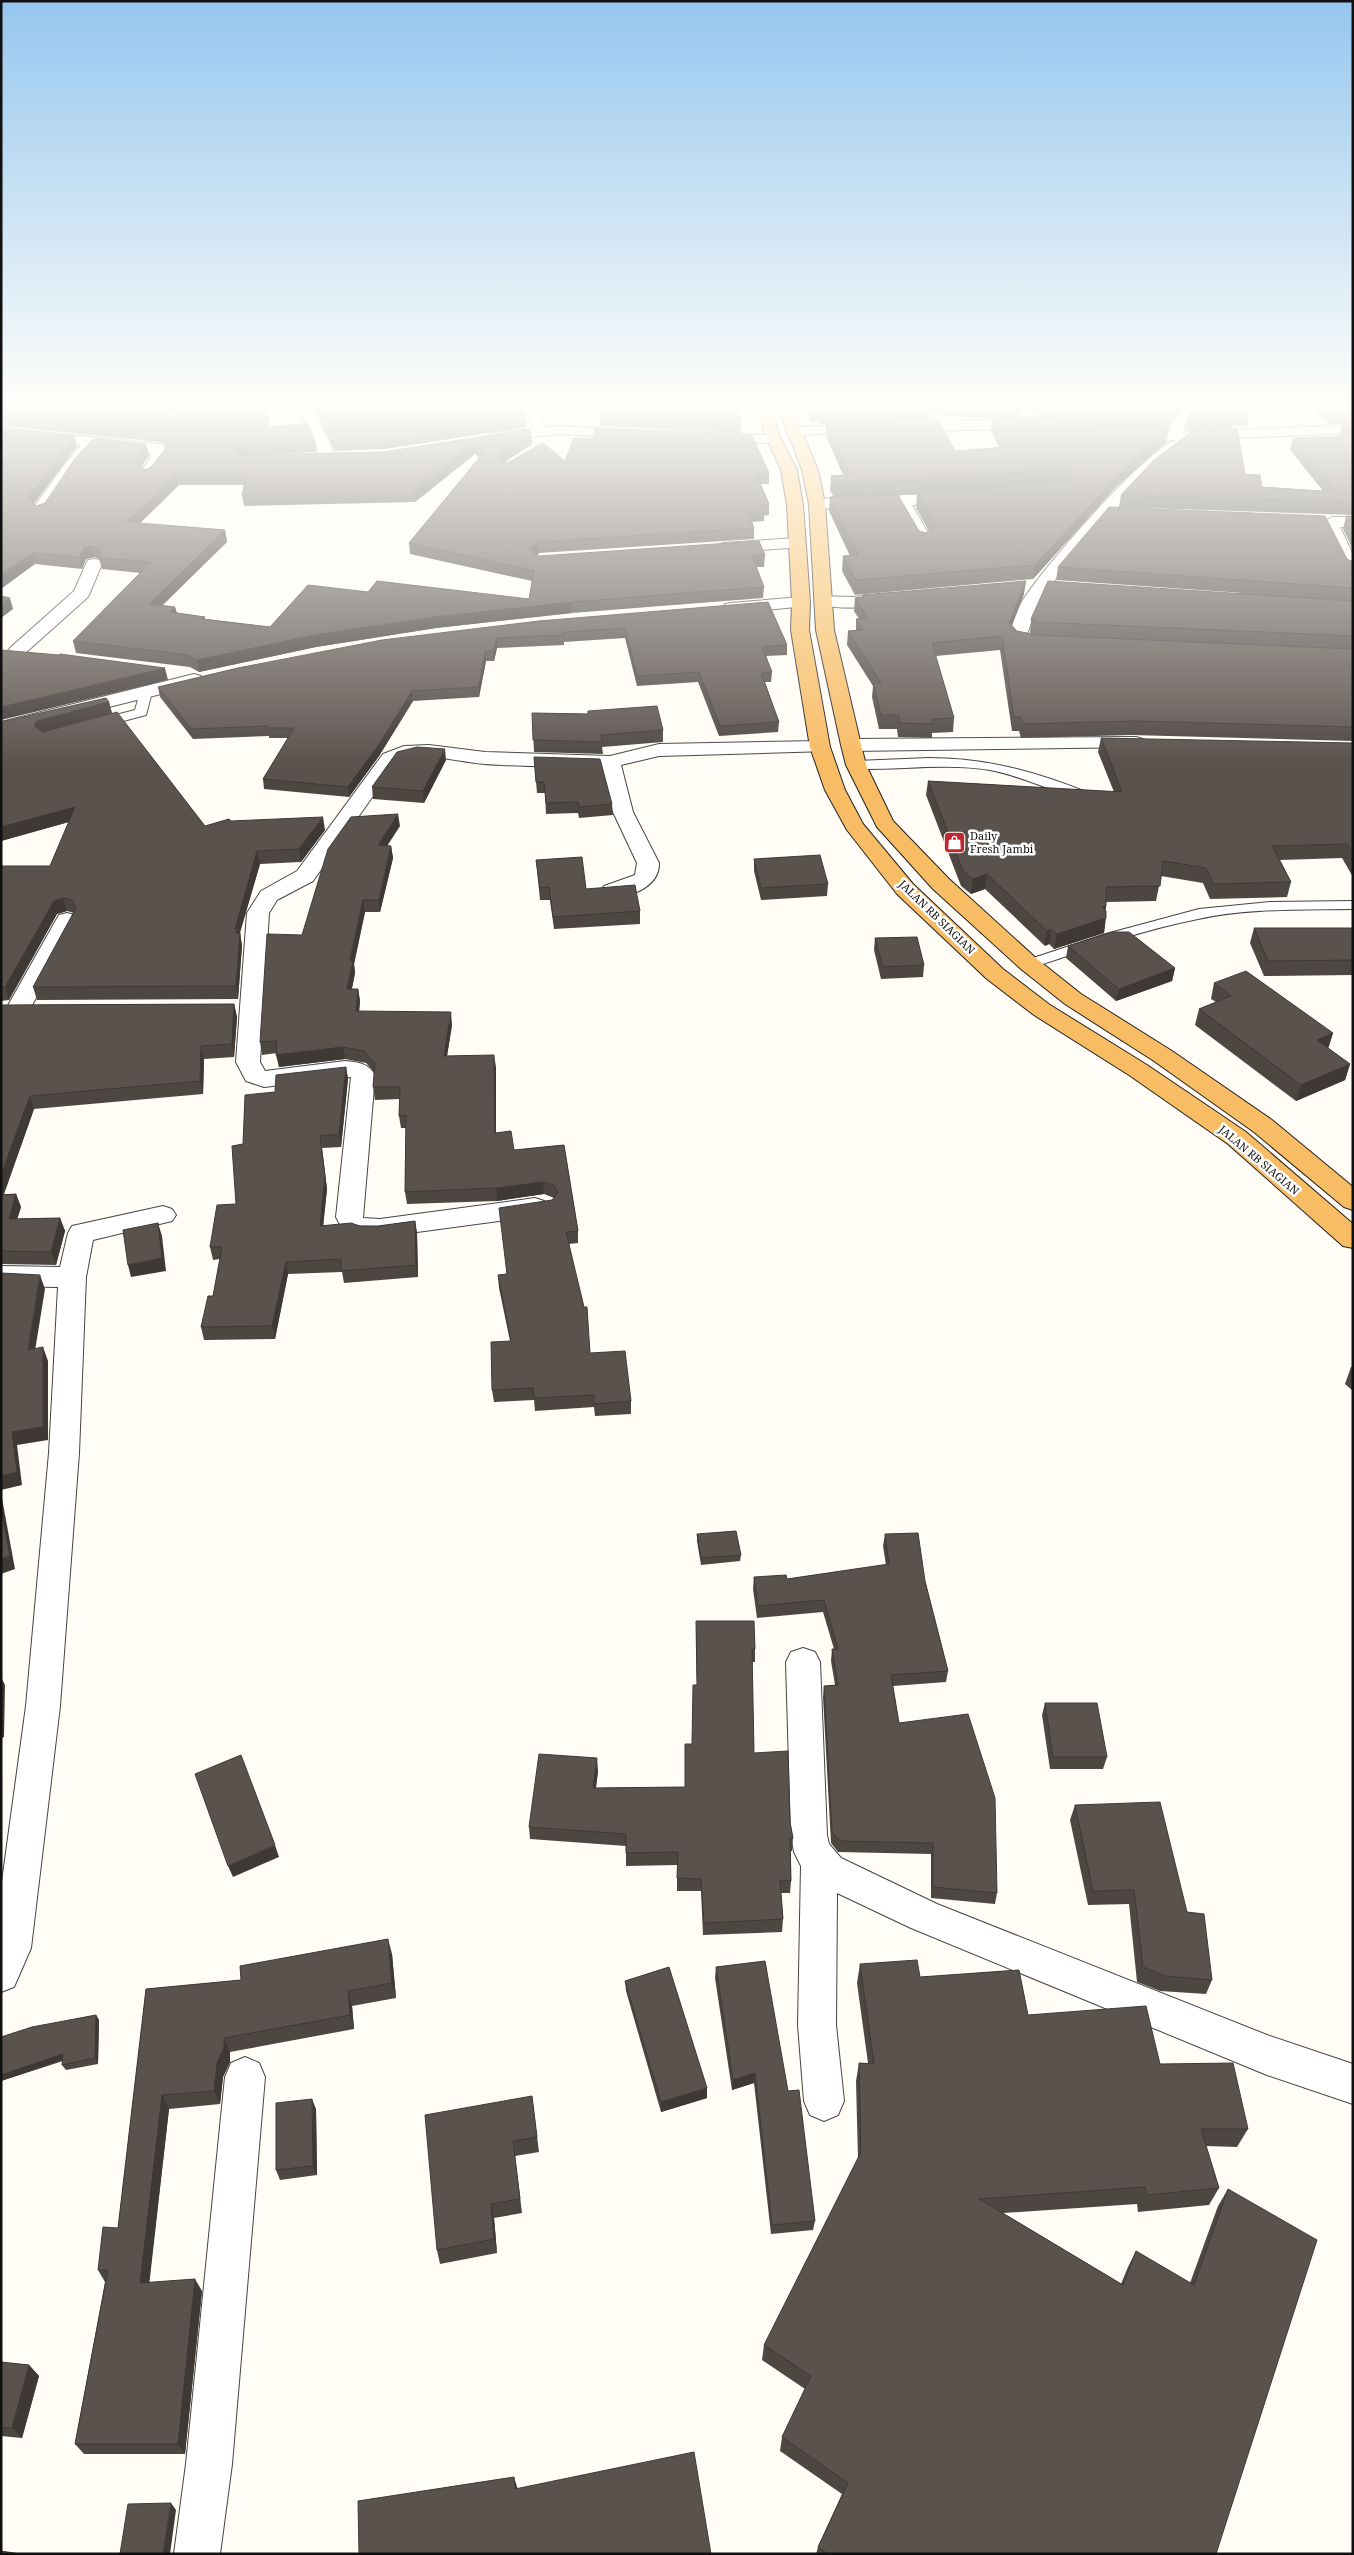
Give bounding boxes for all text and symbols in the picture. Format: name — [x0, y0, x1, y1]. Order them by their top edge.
place label: Daily Fresh Jambi — [970, 828, 1034, 856]
shop icon: Daily Fresh Jambi — [942, 830, 966, 854]
street label: JALAN RB SIAGIAN — [895, 876, 979, 957]
street label: JALAN RB SIAGIAN — [1215, 1121, 1303, 1198]

